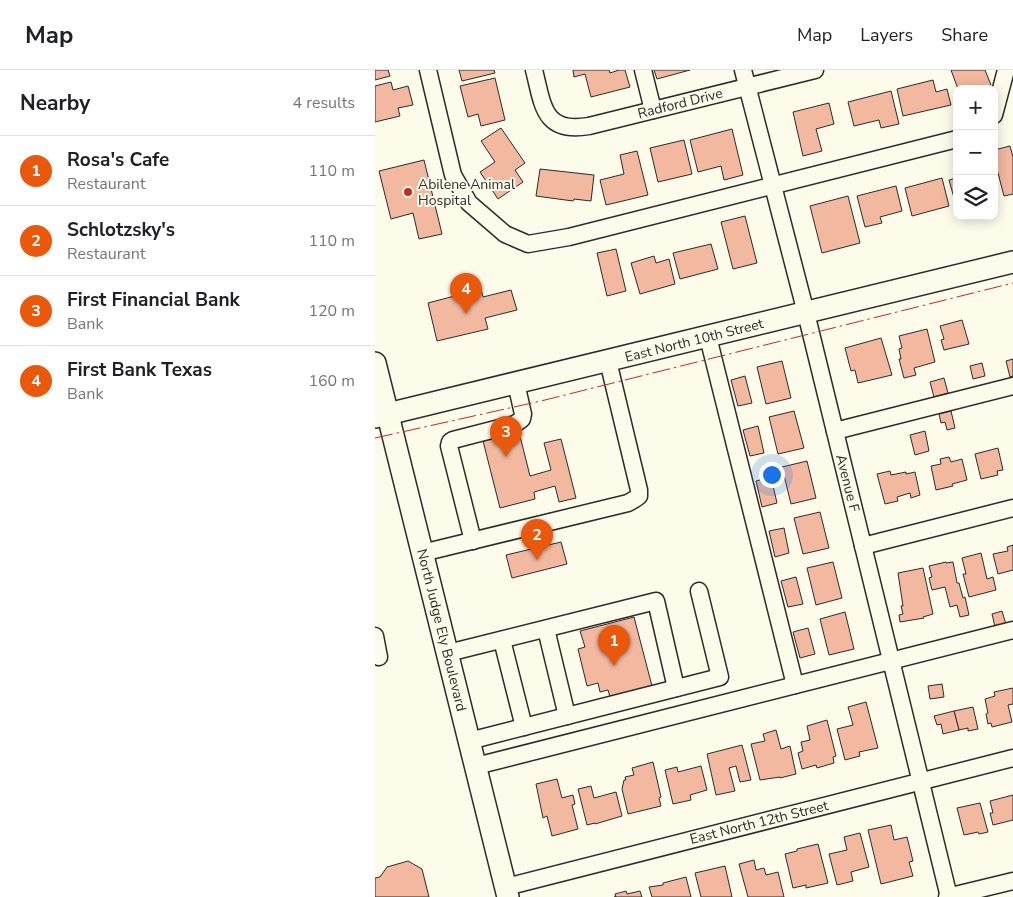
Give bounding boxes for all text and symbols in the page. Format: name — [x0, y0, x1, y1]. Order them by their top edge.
text: Map — [25, 19, 73, 51]
text: Map — [797, 23, 832, 47]
text: Layers — [860, 23, 913, 47]
text: Share — [941, 23, 988, 47]
street label: Radford Drive — [636, 84, 725, 123]
map controls — [953, 85, 998, 220]
button: + — [953, 85, 998, 130]
text: Nearby — [20, 89, 90, 117]
text: 4 results — [293, 92, 355, 114]
button: − — [953, 130, 998, 175]
text: Rosa's Cafe — [67, 147, 169, 173]
text: 1 — [31, 160, 41, 182]
text: 110 m — [308, 160, 355, 182]
text: Restaurant — [67, 173, 146, 195]
place label: Abilene Animal Hospital — [418, 175, 516, 210]
button: layers — [953, 175, 998, 220]
marker: Abilene Animal Hospital — [402, 186, 414, 198]
text: Schlotzsky's — [67, 217, 175, 243]
text: 2 — [31, 230, 41, 252]
text: 110 m — [308, 230, 355, 252]
text: Restaurant — [67, 243, 146, 265]
pin: 4 — [450, 273, 482, 314]
text: First Financial Bank — [67, 287, 240, 313]
text: 3 — [31, 300, 41, 322]
text: 120 m — [308, 300, 355, 322]
text: Bank — [67, 313, 103, 335]
street label: East North 10th Street — [623, 314, 765, 367]
text: First Bank Texas — [67, 357, 212, 383]
text: 4 — [31, 370, 41, 392]
text: 160 m — [308, 370, 355, 392]
text: Bank — [67, 383, 103, 405]
pin: 3 — [490, 416, 522, 457]
street label: Avenue F — [831, 452, 864, 514]
your location — [759, 462, 785, 488]
pin: 2 — [521, 519, 553, 560]
street label: North Judge Ely Boulevard — [412, 547, 471, 713]
pin: 1 — [598, 625, 630, 666]
street label: East North 12th Street — [688, 796, 830, 849]

